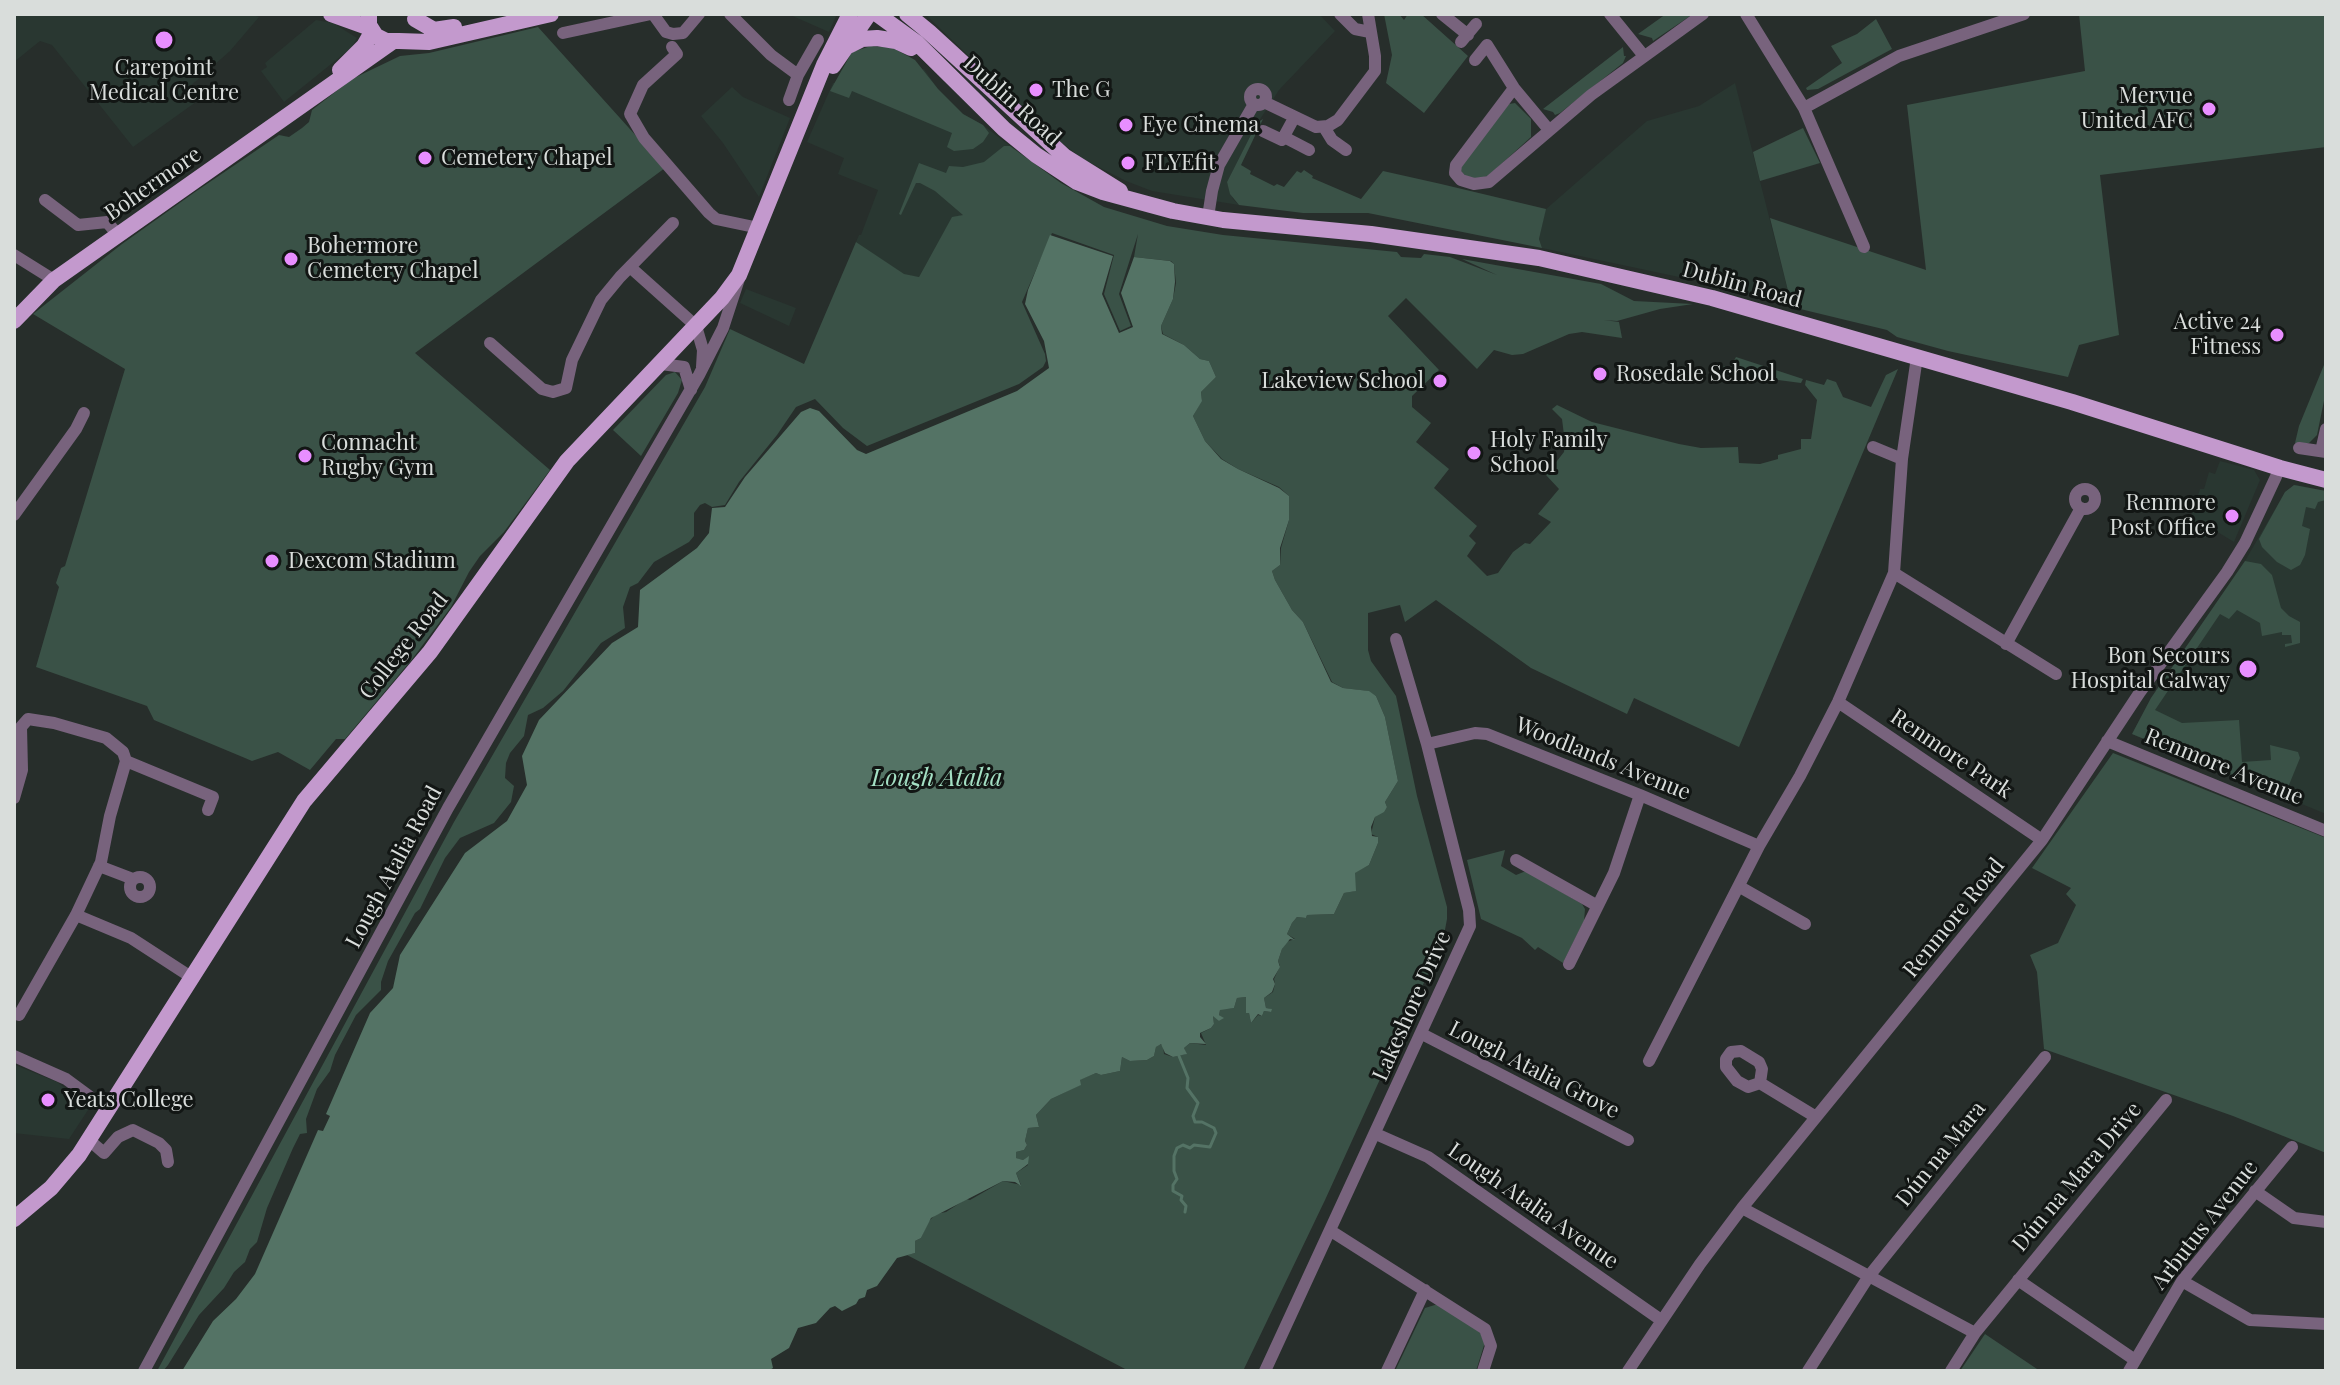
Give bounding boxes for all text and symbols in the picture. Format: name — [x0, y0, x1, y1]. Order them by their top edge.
marker: Carepoint Medical Centre — [153, 29, 175, 51]
street label: Dublin Road — [958, 50, 1066, 152]
place label: Carepoint Medical Centre — [89, 55, 239, 106]
place label: The G — [1052, 77, 1111, 103]
marker: The G — [1027, 81, 1045, 99]
place label: Mervue United AFC — [2081, 83, 2193, 134]
marker: Mervue United AFC — [2200, 100, 2218, 118]
place label: Eye Cinema — [1142, 112, 1259, 138]
marker: Eye Cinema — [1117, 116, 1135, 134]
street label: Bohermore — [100, 141, 206, 227]
place label: Cemetery Chapel — [441, 145, 612, 171]
marker: Cemetery Chapel — [416, 149, 434, 167]
place label: FLYEfit — [1144, 150, 1216, 176]
marker: FLYEfit — [1119, 154, 1137, 172]
place label: Bohermore Cemetery Chapel — [307, 233, 478, 284]
marker: Bohermore Cemetery Chapel — [282, 250, 300, 268]
street label: Dublin Road — [1680, 256, 1804, 314]
place label: Active 24 Fitness — [2174, 309, 2261, 360]
marker: Active 24 Fitness — [2268, 326, 2286, 344]
place label: Rosedale School — [1616, 361, 1775, 387]
marker: Rosedale School — [1591, 365, 1609, 383]
place label: Lakeview School — [1261, 368, 1424, 394]
marker: Lakeview School — [1431, 372, 1449, 390]
place label: Holy Family School — [1490, 427, 1607, 478]
place label: Connacht Rugby Gym — [321, 430, 434, 482]
marker: Holy Family School — [1465, 444, 1483, 462]
marker: Connacht Rugby Gym — [296, 447, 314, 465]
place label: Renmore Post Office — [2110, 490, 2216, 542]
marker: Renmore Post Office — [2223, 507, 2241, 525]
place label: Dexcom Stadium — [288, 548, 456, 574]
marker: Dexcom Stadium — [263, 552, 281, 570]
street label: College Road — [354, 587, 454, 705]
place label: Bon Secours Hospital Galway — [2071, 643, 2230, 694]
marker: Bon Secours Hospital Galway — [2237, 658, 2259, 680]
street label: Renmore Park — [1885, 704, 2017, 804]
street label: Woodlands Avenue — [1512, 712, 1694, 806]
street label: Renmore Avenue — [2141, 723, 2307, 811]
water label: Lough Atalia — [871, 765, 1003, 793]
street label: Lough Atalia Road — [340, 782, 448, 952]
street label: Renmore Road — [1898, 853, 2010, 983]
street label: Lakeshore Drive — [1367, 927, 1457, 1085]
street label: Lough Atalia Grove — [1444, 1016, 1624, 1124]
place label: Yeats College — [64, 1087, 194, 1113]
marker: Yeats College — [39, 1091, 57, 1109]
street label: Dún na Mara — [1891, 1096, 1991, 1212]
street label: Dún na Mara Drive — [2007, 1097, 2147, 1257]
street label: Lough Atalia Avenue — [1443, 1137, 1623, 1275]
street label: Arbutus Avenue — [2146, 1155, 2264, 1295]

